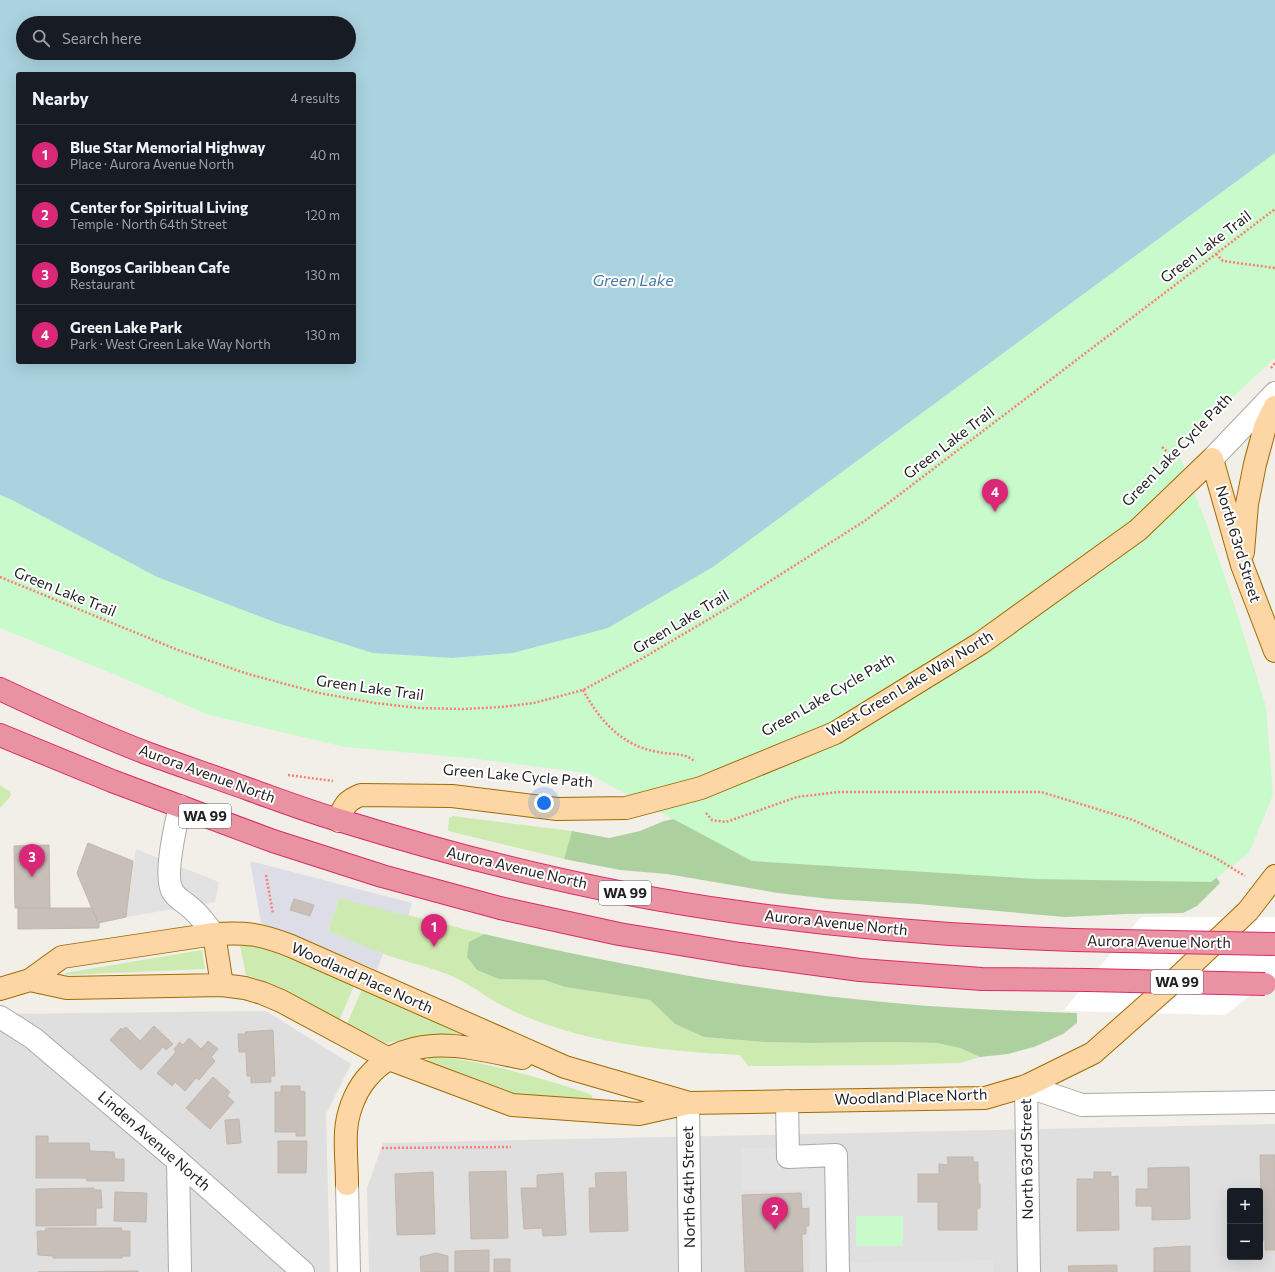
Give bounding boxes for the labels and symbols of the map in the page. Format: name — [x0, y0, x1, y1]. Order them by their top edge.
street label: Green Lake Trail — [1157, 206, 1254, 286]
water label: Green Lake — [592, 270, 674, 289]
street label: Green Lake Cycle Path — [1118, 389, 1235, 510]
street label: Green Lake Trail — [900, 402, 997, 482]
pin: 4 — [982, 479, 1008, 512]
street label: North 63rd Street — [1213, 483, 1265, 604]
street label: Green Lake Trail — [12, 562, 119, 620]
street label: Green Lake Trail — [629, 585, 732, 657]
street label: West Green Lake Way North — [823, 626, 996, 740]
street label: Green Lake Cycle Path — [758, 649, 897, 740]
street label: Green Lake Trail — [315, 671, 425, 703]
street label: Aurora Avenue North — [137, 740, 278, 806]
street label: Green Lake Cycle Path — [442, 759, 594, 791]
your location — [534, 793, 554, 813]
road number: WA 99 — [179, 804, 231, 828]
street label: Aurora Avenue North — [445, 842, 589, 892]
pin: 3 — [19, 844, 45, 877]
road number: WA 99 — [599, 881, 651, 905]
street label: Aurora Avenue North — [764, 906, 909, 938]
pin: 1 — [421, 914, 447, 947]
street label: Aurora Avenue North — [1087, 931, 1231, 951]
street label: Woodland Place North — [289, 938, 436, 1016]
road number: WA 99 — [1151, 970, 1203, 994]
street label: Woodland Place North — [834, 1084, 988, 1108]
street label: Linden Avenue North — [95, 1087, 215, 1194]
street label: North 63rd Street — [1016, 1098, 1036, 1220]
street label: North 64th Street — [678, 1126, 698, 1248]
pin: 2 — [762, 1197, 788, 1230]

